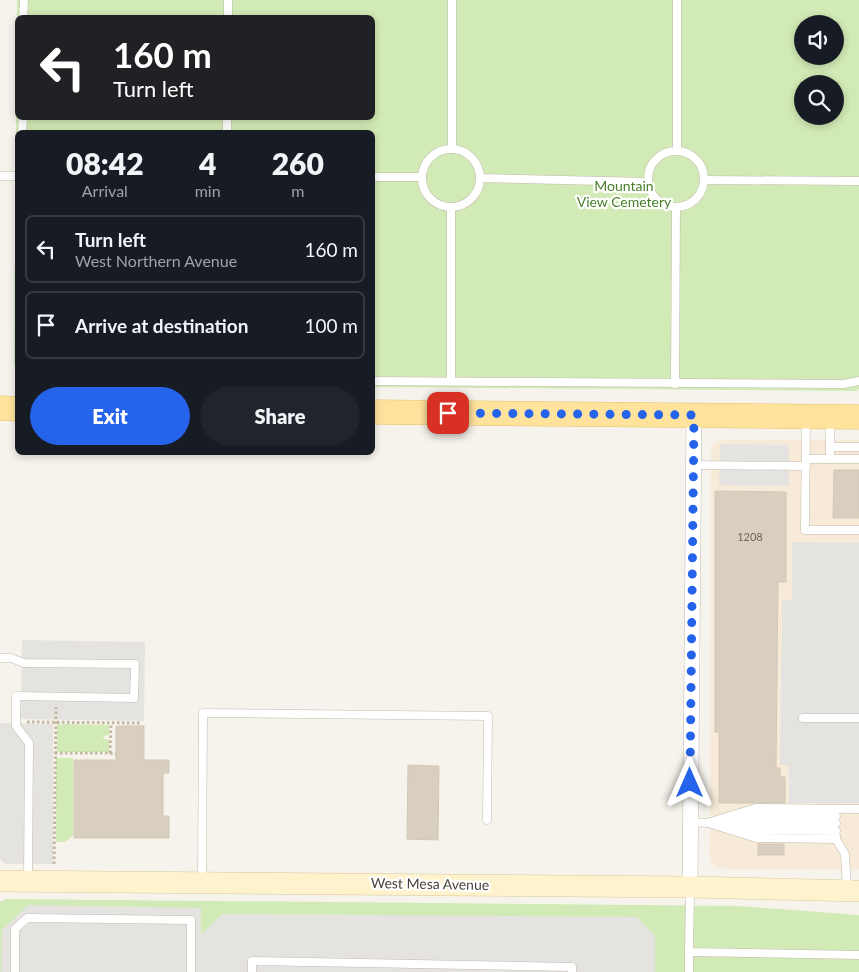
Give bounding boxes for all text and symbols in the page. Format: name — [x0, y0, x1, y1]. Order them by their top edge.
map controls — [794, 15, 844, 125]
button: sound — [794, 15, 844, 65]
text: 160 m — [113, 33, 212, 75]
icon: left — [30, 35, 95, 100]
text: Turn left — [113, 75, 194, 102]
button: search — [794, 75, 844, 125]
text: 08:42 — [66, 145, 144, 181]
text: 4 — [199, 145, 216, 181]
text: 260 — [272, 145, 324, 181]
park label: Mountain View Cemetery — [577, 177, 672, 210]
text: Arrival — [82, 181, 128, 200]
text: min — [195, 181, 221, 200]
text: m — [291, 181, 304, 200]
text: Turn left — [75, 228, 146, 251]
icon: left — [32, 235, 60, 263]
text: 160 m — [304, 238, 358, 261]
text: West Northern Avenue — [75, 251, 237, 270]
icon: arrive — [32, 311, 60, 339]
text: Arrive at destination — [75, 314, 248, 337]
text: 100 m — [304, 314, 358, 337]
button: Exit — [30, 387, 190, 445]
button: Share — [200, 387, 360, 445]
pin — [427, 392, 469, 434]
icon: arrive — [434, 399, 462, 427]
house number: 1208 — [737, 530, 763, 543]
position arrow — [663, 756, 715, 808]
street label: West Mesa Avenue — [371, 874, 489, 893]

